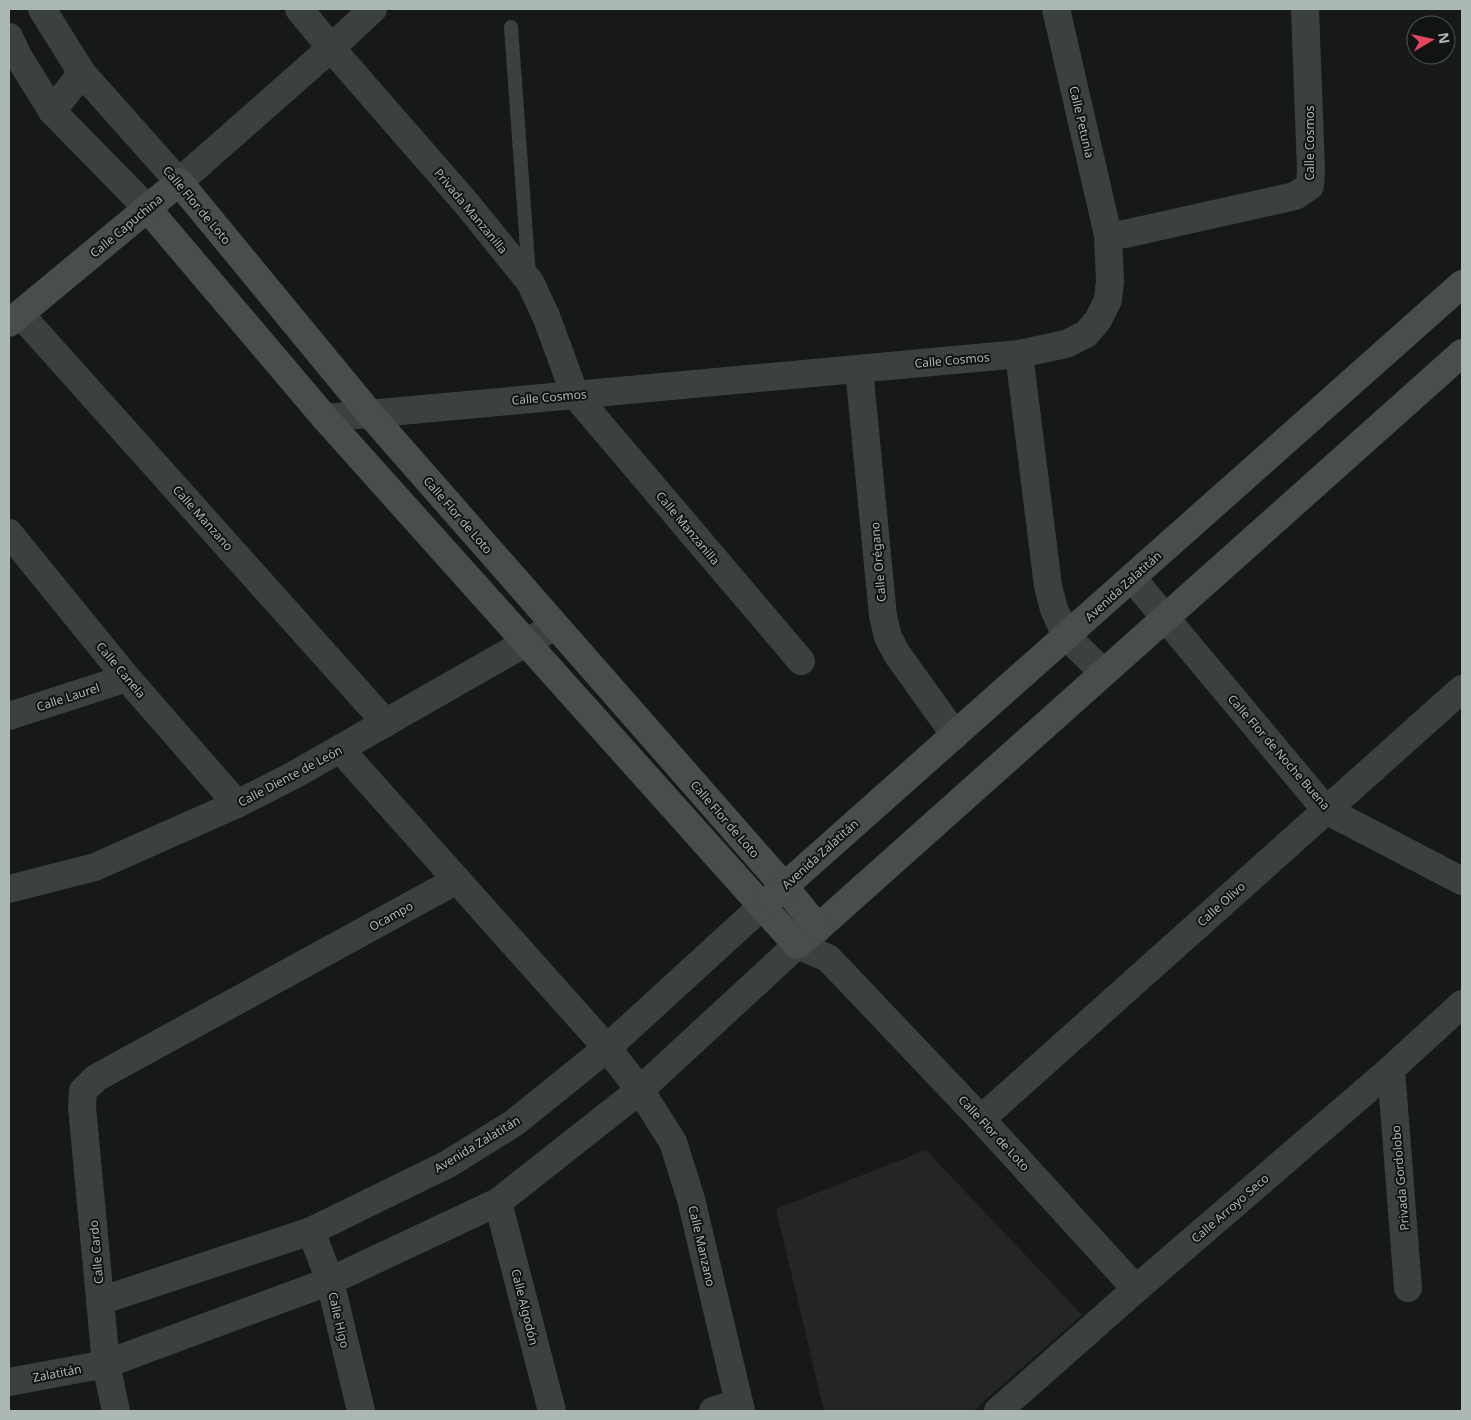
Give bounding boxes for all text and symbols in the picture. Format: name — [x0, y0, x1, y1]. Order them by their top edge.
north arrow — [1406, 15, 1456, 65]
text: N — [1434, 31, 1455, 45]
street label: Calle Petunia — [1065, 84, 1099, 160]
street label: Calle Cosmos — [1301, 105, 1318, 181]
street label: Calle Flor de Loto — [159, 162, 235, 248]
street label: Privada Manzanilla — [430, 165, 512, 257]
street label: Calle Capuchina — [86, 191, 166, 261]
street label: Calle Cosmos — [914, 348, 990, 372]
street label: Calle Cosmos — [511, 385, 587, 409]
street label: Calle Flor de Loto — [420, 473, 496, 557]
street label: Calle Manzano — [169, 482, 237, 554]
street label: Calle Manzanilla — [652, 488, 724, 568]
street label: Calle Orégano — [866, 521, 890, 603]
street label: Avenida Zalatitán — [1081, 547, 1165, 625]
street label: Calle Canela — [92, 638, 150, 702]
street label: Calle Laurel — [34, 679, 102, 715]
street label: Calle Flor de Noche Buena — [1224, 691, 1334, 813]
street label: Calle Diente de León — [235, 741, 345, 811]
street label: Calle Flor de Loto — [687, 777, 763, 861]
street label: Avenida Zalatitán — [778, 815, 862, 893]
street label: Calle Olivo — [1193, 878, 1249, 930]
street label: Ocampo — [366, 897, 416, 935]
street label: Calle Flor de Loto — [955, 1092, 1033, 1174]
street label: Avenida Zalatitán — [431, 1112, 523, 1176]
street label: Privada Gordolobo — [1387, 1125, 1413, 1231]
street label: Calle Arroyo Seco — [1188, 1170, 1272, 1246]
street label: Calle Manzano — [684, 1204, 720, 1288]
street label: Calle Cardo — [85, 1219, 107, 1285]
street label: Calle Algodón — [507, 1267, 543, 1347]
street label: Calle Higo — [324, 1290, 354, 1350]
street label: Zalatitán — [31, 1360, 83, 1386]

